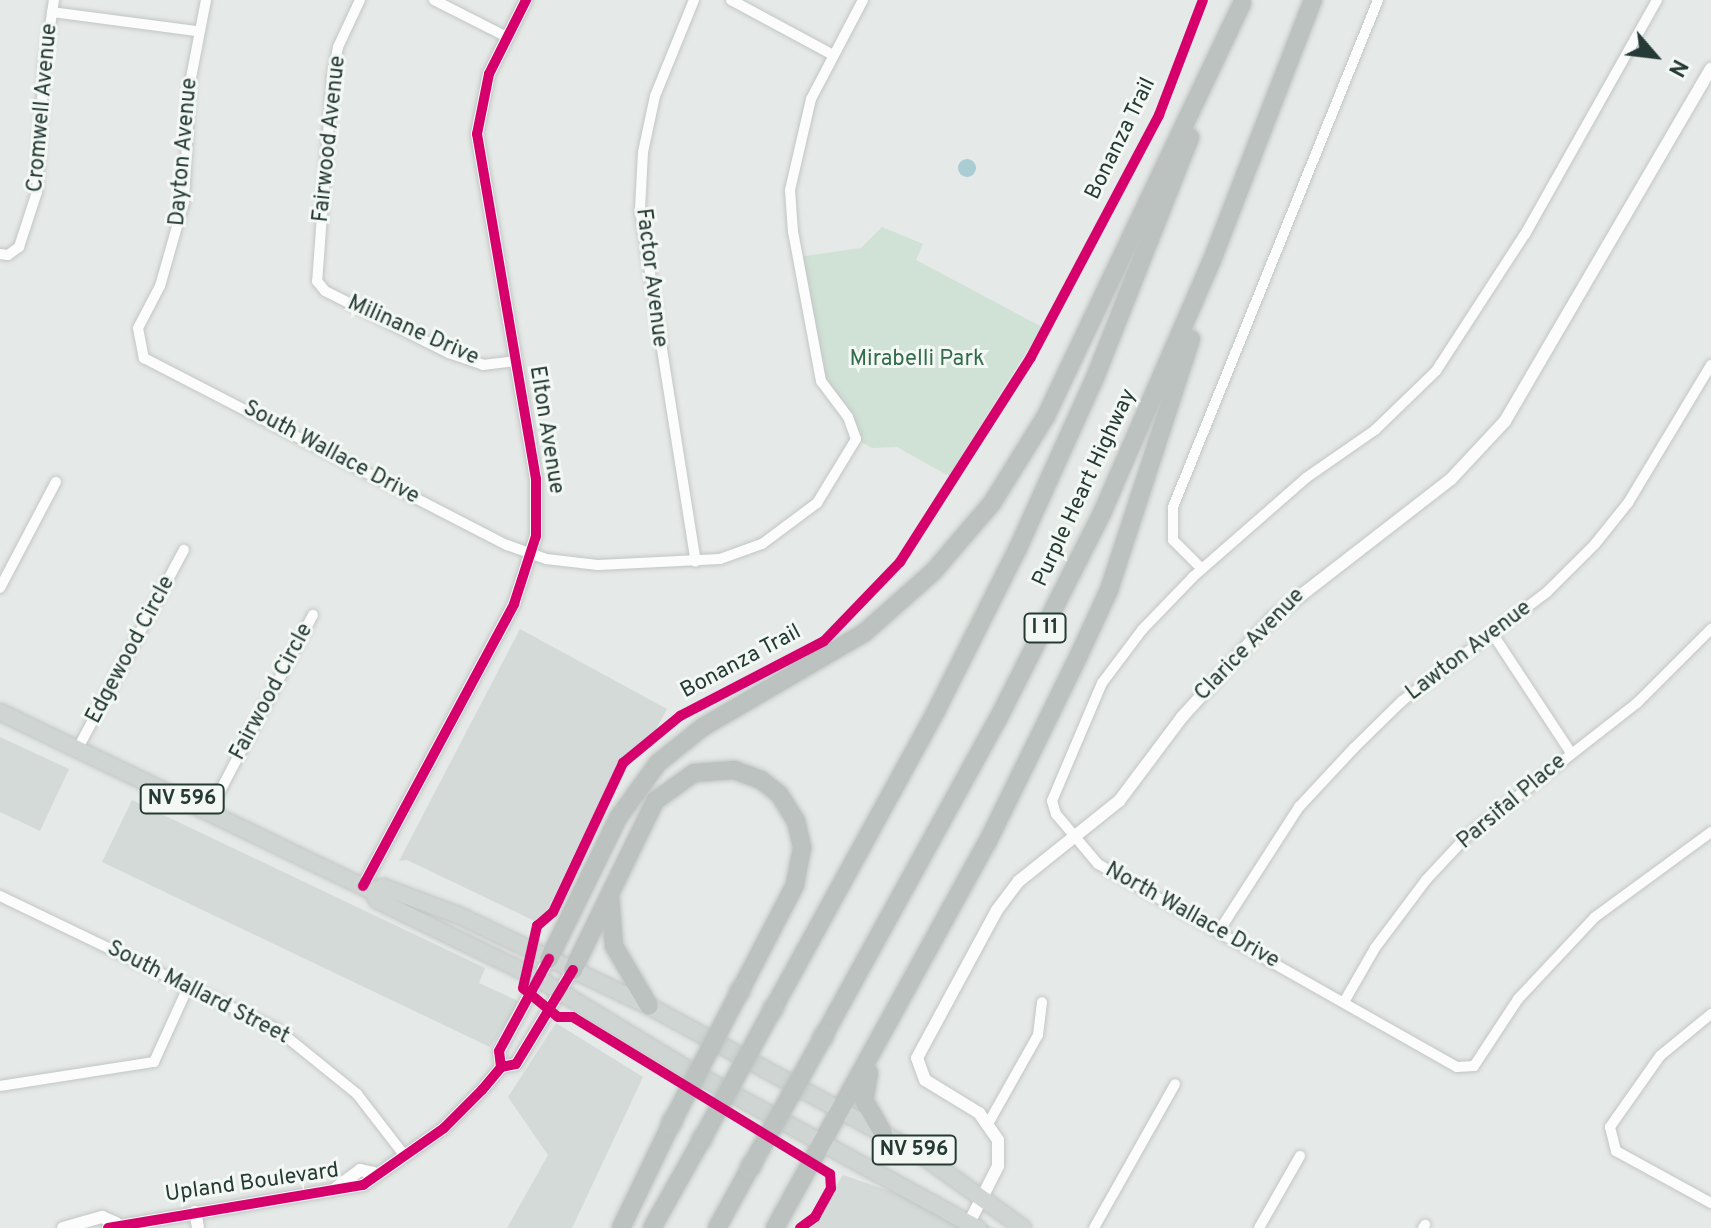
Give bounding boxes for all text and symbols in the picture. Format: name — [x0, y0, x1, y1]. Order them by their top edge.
north arrow — [1615, 16, 1695, 96]
street label: Cromwell Avenue — [22, 22, 64, 194]
street label: Fairwood Avenue — [308, 54, 352, 224]
text: N — [1661, 54, 1692, 81]
street label: Bonanza Trail — [1080, 73, 1162, 205]
street label: Dayton Avenue — [164, 76, 204, 228]
street label: Factor Avenue — [629, 207, 673, 349]
street label: Milinane Drive — [343, 290, 483, 372]
park label: Mirabelli Park — [849, 347, 985, 373]
street label: Elton Avenue — [523, 364, 569, 496]
street label: Purple Heart Highway — [1028, 385, 1142, 591]
street label: South Wallace Drive — [238, 395, 424, 511]
street label: Edgewood Circle — [81, 572, 181, 728]
street label: Clarice Avenue — [1189, 583, 1311, 707]
street label: Lawton Avenue — [1401, 595, 1537, 707]
road number: I 11 — [1023, 612, 1067, 644]
street label: Fairwood Circle — [225, 619, 319, 765]
street label: Bonanza Trail — [676, 619, 806, 705]
street label: Parsifal Place — [1452, 749, 1572, 855]
road number: NV 596 — [138, 783, 226, 815]
street label: North Wallace Drive — [1100, 857, 1284, 975]
street label: South Mallard Street — [102, 936, 294, 1050]
road number: NV 596 — [870, 1134, 958, 1166]
street label: Upland Boulevard — [164, 1158, 340, 1208]

